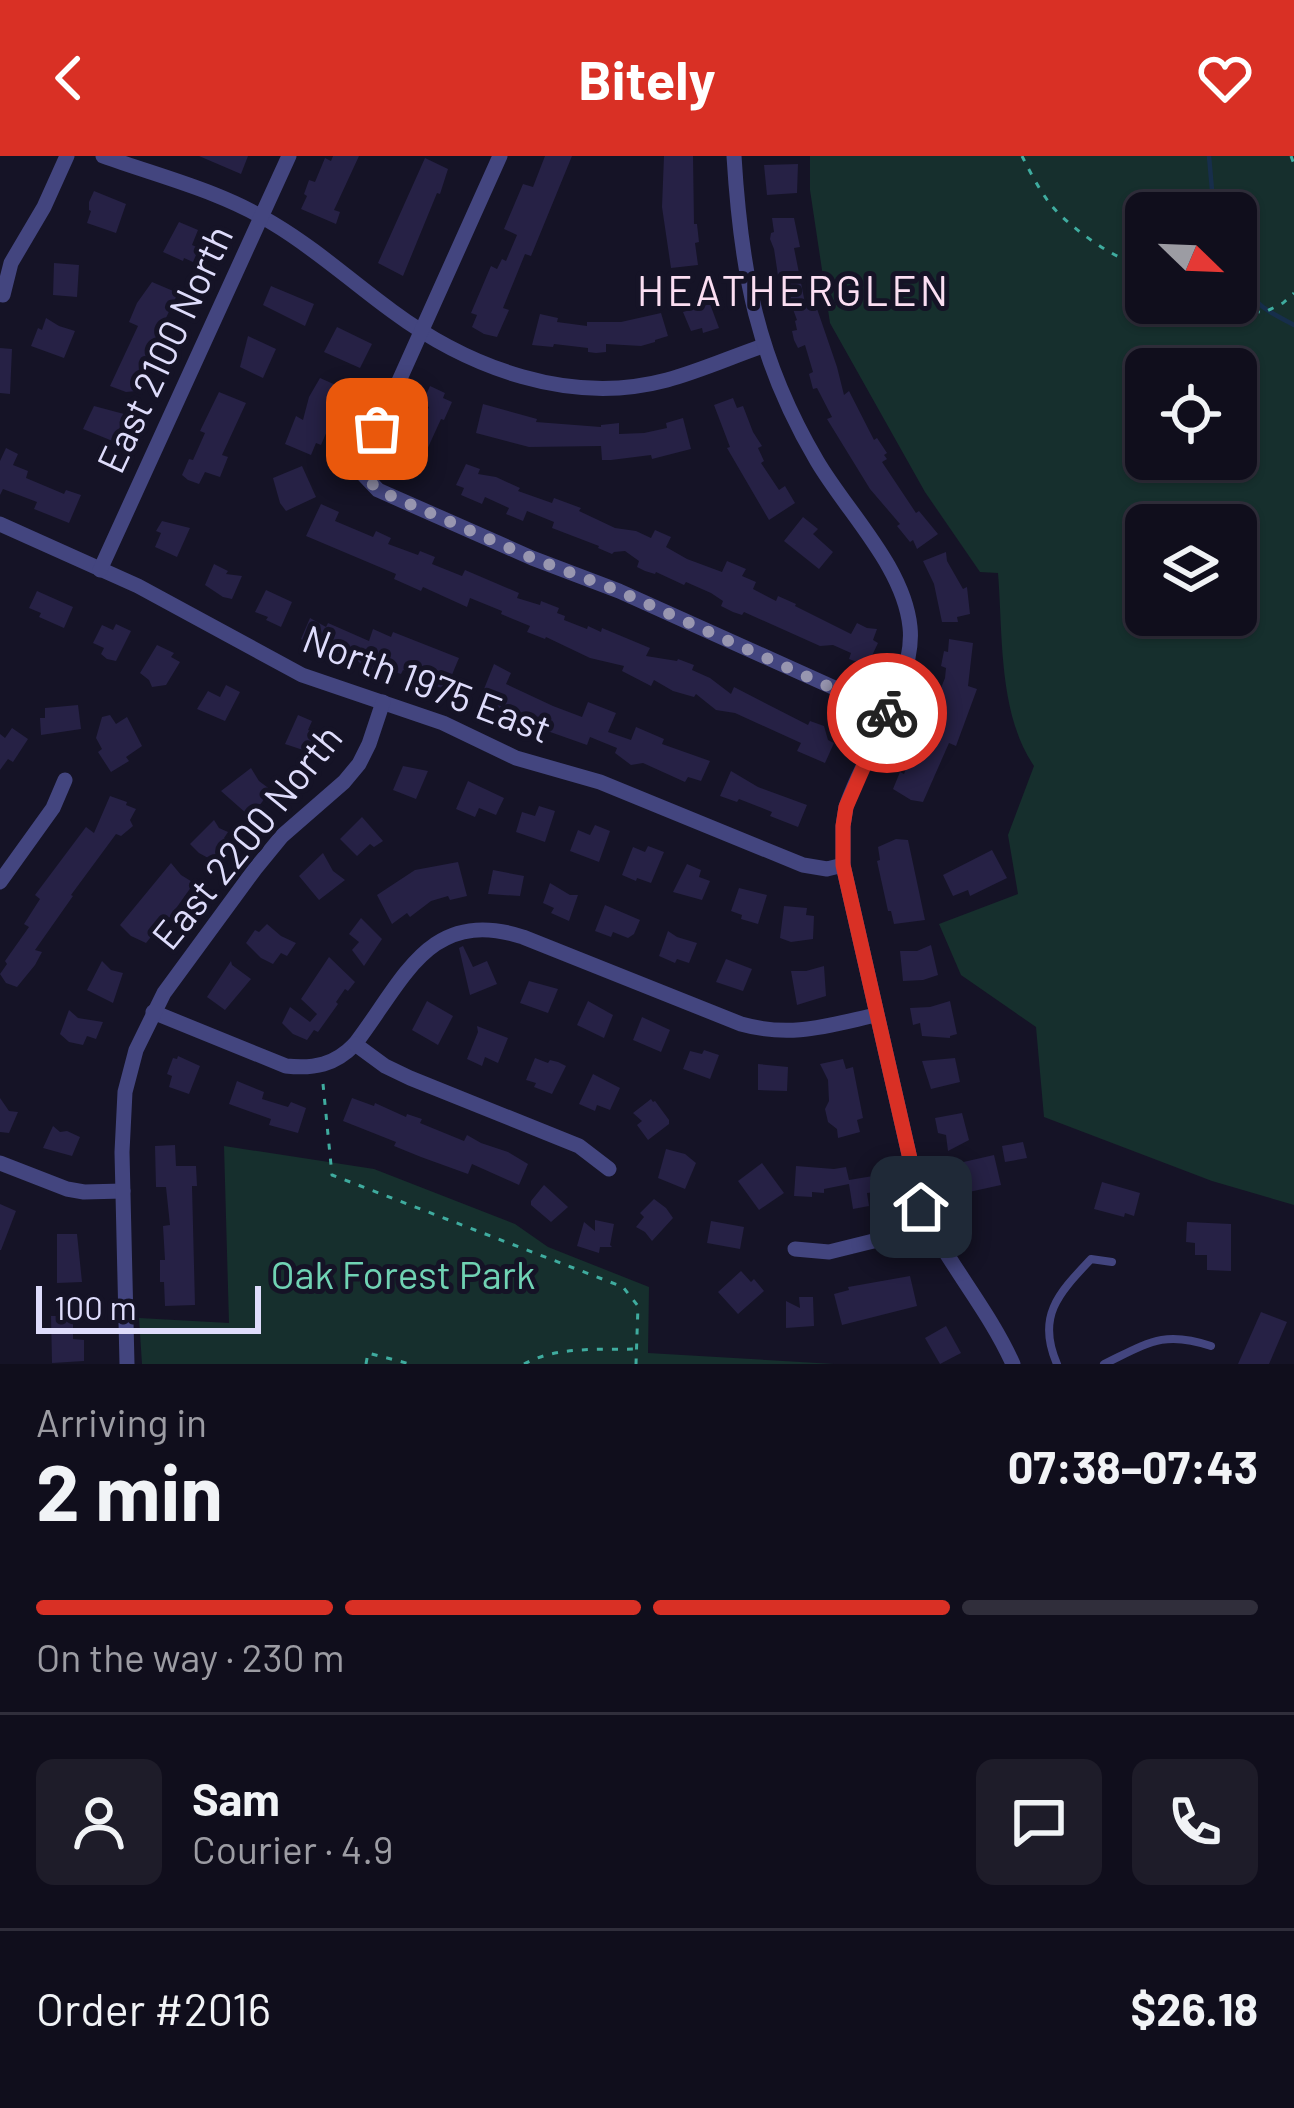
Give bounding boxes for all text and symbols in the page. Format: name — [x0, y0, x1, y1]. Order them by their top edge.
icon: back — [36, 45, 102, 111]
icon: heart — [1192, 45, 1258, 111]
text: Bitely — [578, 46, 716, 111]
north arrow — [1125, 192, 1257, 324]
map controls — [1125, 192, 1257, 636]
street label: East 2100 North — [86, 217, 242, 480]
district label: HEATHERGLEN — [637, 264, 951, 314]
button: locate — [1125, 348, 1257, 480]
pin — [326, 378, 428, 480]
icon: bag — [344, 396, 410, 462]
button: layers — [1125, 504, 1257, 636]
street label: North 1975 East — [297, 614, 558, 752]
courier — [827, 653, 947, 773]
icon: bike — [854, 680, 920, 746]
street label: East 2200 North — [141, 714, 351, 958]
pin — [870, 1156, 972, 1258]
icon: home — [888, 1174, 954, 1240]
park label: Oak Forest Park — [271, 1250, 535, 1297]
scale bar — [36, 1280, 261, 1333]
text: 100 m — [54, 1287, 137, 1327]
text: Arriving in — [36, 1398, 207, 1445]
text: 07:38–07:43 — [1008, 1439, 1258, 1493]
text: 2 min — [36, 1443, 223, 1537]
text: On the way · 230 m — [36, 1633, 345, 1680]
button: person — [36, 1759, 162, 1885]
button: chat — [976, 1759, 1102, 1885]
button: phone — [1132, 1759, 1258, 1885]
text: Sam — [192, 1771, 280, 1825]
text: Courier · 4.9 — [192, 1825, 393, 1872]
text: Order #2016 — [36, 1981, 271, 2035]
text: $26.18 — [1130, 1981, 1258, 2035]

